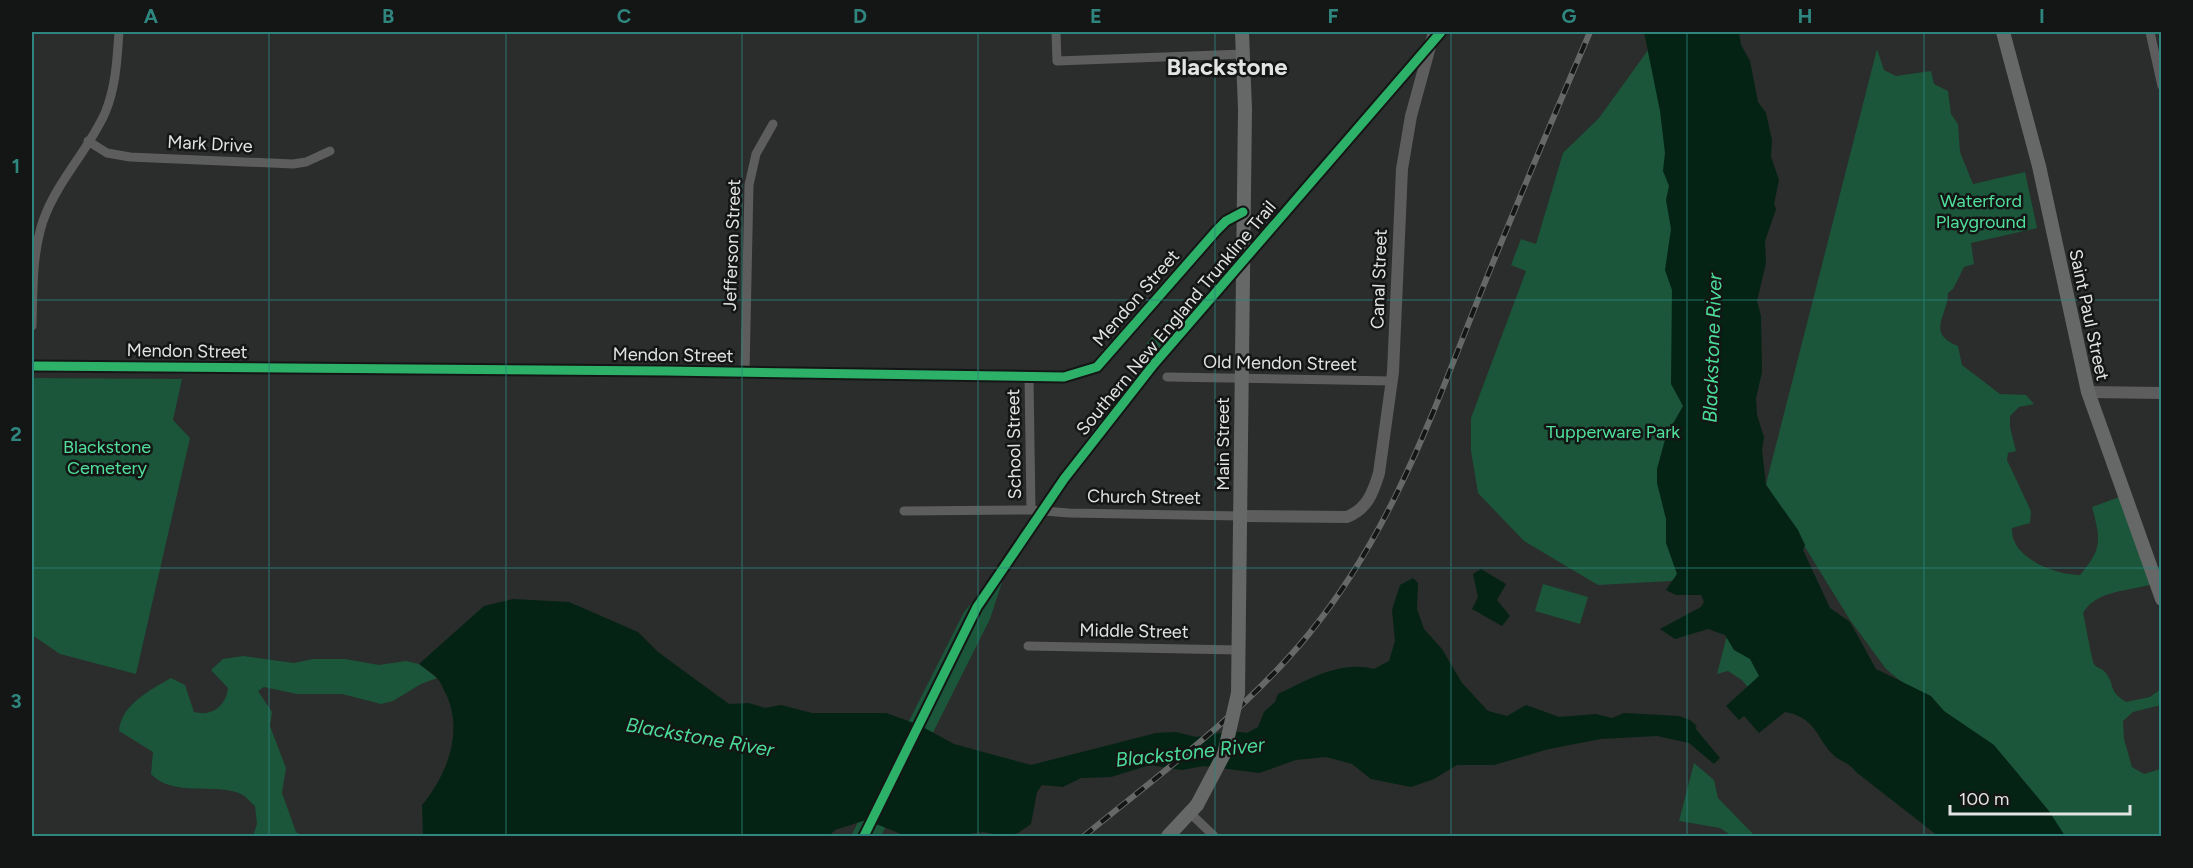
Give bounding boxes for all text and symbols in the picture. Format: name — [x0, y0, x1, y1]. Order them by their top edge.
text: A — [144, 4, 159, 28]
text: B — [382, 4, 394, 28]
text: C — [617, 4, 631, 28]
text: D — [853, 4, 867, 28]
text: E — [1090, 4, 1102, 28]
text: F — [1327, 4, 1339, 28]
text: G — [1562, 4, 1577, 28]
text: H — [1798, 4, 1813, 28]
text: I — [2039, 4, 2045, 28]
district label: Blackstone — [1167, 52, 1287, 81]
street label: Mark Drive — [167, 131, 253, 157]
text: 1 — [12, 154, 20, 178]
street label: Jefferson Street — [719, 178, 745, 311]
park label: Waterford Playground — [1936, 190, 2026, 233]
street label: Southern New England Trunkline Trail — [1071, 196, 1281, 440]
street label: Canal Street — [1366, 228, 1392, 329]
street label: Mendon Street — [1088, 245, 1184, 351]
street label: Saint Paul Street — [2064, 247, 2114, 383]
water label: Blackstone River — [1697, 272, 1727, 423]
street label: Mendon Street — [126, 339, 248, 363]
street label: Mendon Street — [612, 343, 734, 367]
street label: Old Mendon Street — [1203, 351, 1357, 375]
street label: School Street — [1002, 388, 1026, 499]
street label: Main Street — [1212, 397, 1234, 491]
park label: Tupperware Park — [1546, 421, 1680, 443]
text: 2 — [10, 422, 22, 446]
park label: Blackstone Cemetery — [63, 436, 151, 479]
street label: Church Street — [1087, 485, 1201, 509]
street label: Middle Street — [1079, 619, 1189, 643]
text: 3 — [10, 689, 22, 713]
water label: Blackstone River — [624, 712, 777, 762]
water label: Blackstone River — [1114, 732, 1267, 772]
scale bar — [1950, 778, 2130, 816]
text: 100 m — [1959, 788, 2009, 810]

